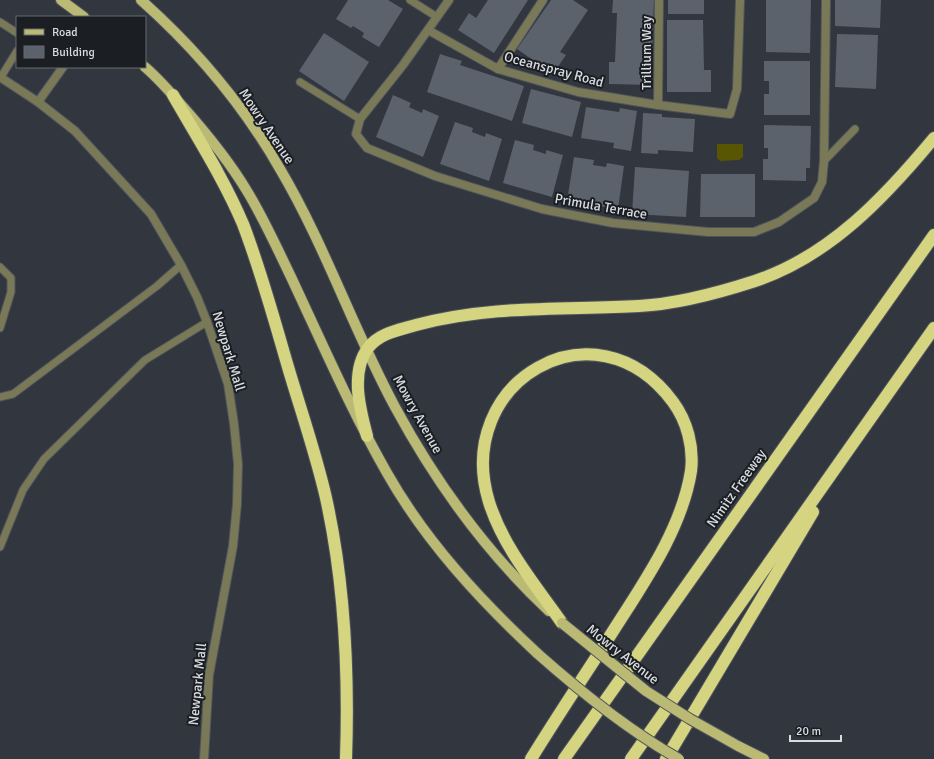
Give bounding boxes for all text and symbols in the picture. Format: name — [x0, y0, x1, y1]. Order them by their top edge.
legend — [16, 16, 146, 68]
street label: Trillium Way — [638, 16, 655, 90]
text: Road — [52, 25, 78, 40]
text: Building — [52, 45, 95, 60]
street label: Oceanspray Road — [502, 48, 606, 91]
street label: Mowry Avenue — [235, 85, 298, 167]
street label: Primula Terrace — [553, 190, 648, 223]
street label: Newpark Mall — [208, 309, 249, 393]
street label: Mowry Avenue — [389, 372, 446, 457]
street label: Nimitz Freeway — [703, 445, 770, 531]
street label: Mowry Avenue — [583, 621, 662, 688]
street label: Newpark Mall — [185, 642, 210, 726]
scale bar — [790, 717, 841, 743]
text: 20 m — [796, 724, 821, 739]

